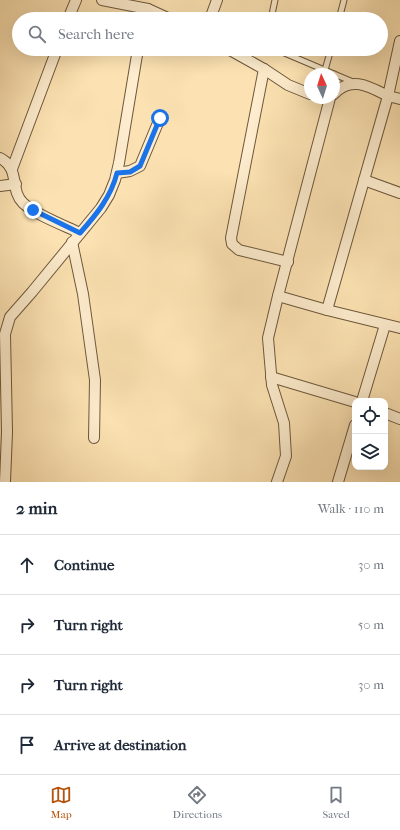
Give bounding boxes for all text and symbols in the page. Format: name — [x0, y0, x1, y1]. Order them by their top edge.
search box — [12, 12, 388, 56]
icon: search — [26, 23, 48, 45]
text: Search here — [58, 25, 134, 43]
north arrow — [304, 68, 340, 104]
route start — [151, 109, 169, 127]
route end — [24, 201, 42, 219]
map controls — [352, 398, 388, 470]
button: locate — [352, 398, 388, 434]
button: layers — [352, 434, 388, 470]
text: 2 min — [16, 498, 57, 518]
text: Walk · 110 m — [318, 501, 384, 516]
icon: ahead — [16, 554, 38, 576]
text: Continue — [54, 556, 114, 574]
text: 30 m — [358, 557, 384, 572]
icon: right — [16, 614, 38, 636]
text: Turn right — [54, 616, 123, 634]
text: 50 m — [358, 617, 384, 632]
icon: right — [16, 674, 38, 696]
text: Turn right — [54, 676, 123, 694]
text: 30 m — [358, 677, 384, 692]
icon: arrive — [16, 734, 38, 756]
text: Arrive at destination — [54, 736, 186, 754]
tab: Map — [50, 784, 72, 821]
tab: Directions — [173, 784, 222, 821]
tab: Saved — [322, 784, 350, 821]

